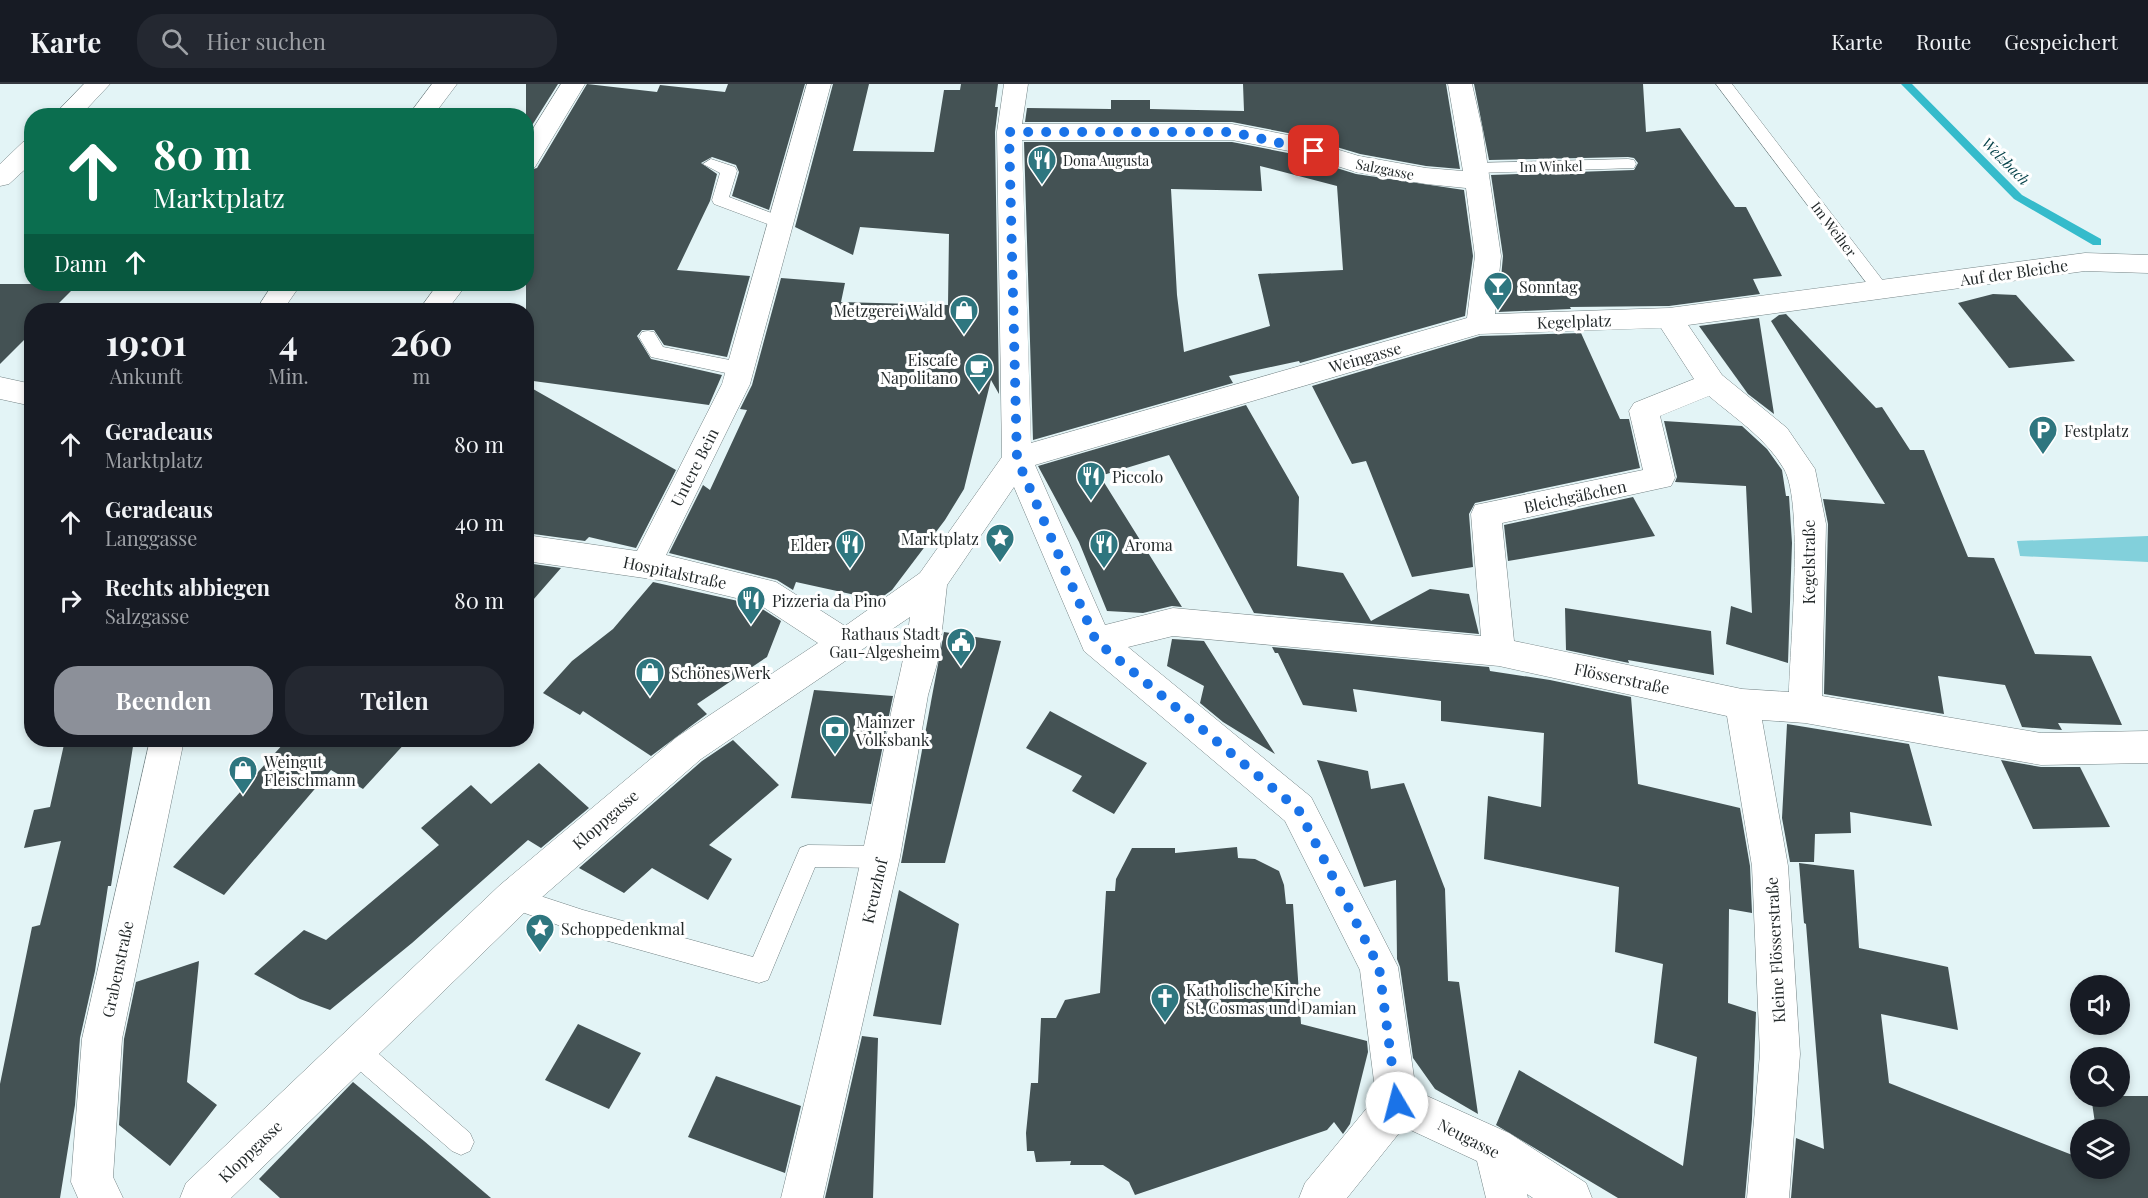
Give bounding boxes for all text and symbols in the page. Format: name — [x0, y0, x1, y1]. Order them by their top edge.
search box — [137, 14, 557, 68]
text: Karte — [30, 23, 101, 60]
icon: search — [158, 25, 191, 58]
text: Hier suchen — [206, 26, 326, 56]
text: Karte — [1831, 27, 1883, 55]
text: Route — [1916, 27, 1971, 55]
text: Gespeichert — [2004, 27, 2118, 55]
text: 80 m — [153, 125, 251, 181]
pin — [1288, 125, 1339, 176]
icon: ahead — [54, 132, 132, 210]
water label: Welzbach — [1978, 133, 2034, 189]
icon: arrive — [1297, 134, 1330, 167]
restaurant icon: Dona Augusta — [1026, 144, 1058, 186]
place label: Dona Augusta — [1063, 151, 1149, 170]
street label: Salzgasse — [1354, 154, 1416, 184]
street label: Im Winkel — [1519, 156, 1583, 176]
text: Marktplatz — [153, 179, 285, 215]
street label: Im Weiher — [1807, 197, 1861, 261]
icon: ahead — [119, 246, 152, 279]
text: Dann — [54, 248, 107, 278]
street label: Auf der Bleiche — [1958, 254, 2069, 290]
bar icon: Sonntag — [1482, 270, 1514, 312]
place label: Sonntag — [1519, 276, 1578, 297]
shop icon: Metzgerei Wald — [948, 294, 980, 336]
place label: Metzgerei Wald — [833, 300, 943, 321]
street label: Kegelplatz — [1536, 309, 1612, 333]
text: 19:01 — [106, 317, 187, 365]
text: 4 — [279, 317, 298, 365]
text: 260 — [390, 317, 452, 365]
street label: Weingasse — [1325, 337, 1404, 378]
place label: Eiscafe Napolitano — [880, 349, 958, 388]
cafe icon: Eiscafe Napolitano — [963, 352, 995, 394]
text: Ankunft — [110, 362, 183, 389]
text: Min. — [268, 362, 309, 389]
text: m — [412, 362, 430, 389]
parking icon: Festplatz — [2027, 414, 2059, 456]
text: Geradeaus — [105, 416, 213, 446]
place label: Festplatz — [2064, 420, 2129, 441]
street label: Untere Bein — [665, 424, 723, 510]
icon: ahead — [54, 428, 87, 461]
text: 80 m — [454, 429, 504, 459]
text: Marktplatz — [105, 446, 203, 473]
restaurant icon: Piccolo — [1075, 460, 1107, 502]
place label: Piccolo — [1112, 466, 1164, 487]
street label: Bleichgäßchen — [1522, 475, 1629, 517]
text: Geradeaus — [105, 494, 213, 524]
icon: ahead — [54, 506, 87, 539]
text: 40 m — [455, 507, 504, 537]
street label: Kegelstraße — [1798, 520, 1819, 604]
place icon: Marktplatz — [984, 522, 1016, 564]
text: Langgasse — [105, 524, 197, 551]
restaurant icon: Elder — [834, 528, 866, 570]
place label: Marktplatz — [901, 528, 979, 549]
restaurant icon: Aroma — [1088, 528, 1120, 570]
place label: Elder — [790, 534, 829, 555]
place label: Aroma — [1124, 534, 1173, 555]
street label: Hospitalstraße — [621, 551, 729, 593]
text: Rechts abbiegen — [105, 572, 270, 602]
icon: right — [54, 584, 87, 617]
restaurant icon: Pizzeria da Pino — [735, 584, 767, 626]
text: 80 m — [454, 585, 504, 615]
place label: Pizzeria da Pino — [772, 590, 887, 611]
text: Salzgasse — [105, 602, 189, 629]
place label: Rathaus Stadt Gau-Algesheim — [829, 623, 940, 662]
public building icon: Rathaus Stadt Gau-Algesheim — [945, 626, 977, 668]
shop icon: Schönes Werk — [634, 656, 666, 698]
street label: Flösserstraße — [1572, 658, 1672, 698]
place label: Schönes Werk — [671, 662, 771, 683]
button: Beenden — [54, 666, 273, 735]
button: Teilen — [285, 666, 504, 735]
place label: Mainzer Volksbank — [855, 711, 930, 750]
bank icon: Mainzer Volksbank — [819, 714, 851, 756]
place label: Weingut Fleischmann — [263, 751, 356, 790]
shop icon: Weingut Fleischmann — [227, 754, 259, 796]
street label: Kloppgasse — [568, 785, 642, 853]
street label: Kreuzhof — [856, 855, 892, 925]
street label: Kleine Flösserstraße — [1761, 876, 1789, 1024]
place icon: Schoppedenkmal — [524, 912, 556, 954]
place label: Schoppedenkmal — [561, 918, 685, 939]
street label: Grabenstraße — [97, 919, 137, 1019]
map controls — [2070, 975, 2130, 1179]
button: sound — [2070, 975, 2130, 1035]
place label: Katholische Kirche St. Cosmas und Damian — [1186, 979, 1357, 1018]
church icon: Katholische Kirche St. Cosmas und Damian — [1149, 982, 1181, 1024]
button: search — [2070, 1047, 2130, 1107]
position arrow — [1365, 1071, 1429, 1135]
street label: Neugasse — [1434, 1113, 1504, 1163]
street label: Kloppgasse — [214, 1115, 286, 1187]
button: layers — [2070, 1119, 2130, 1179]

